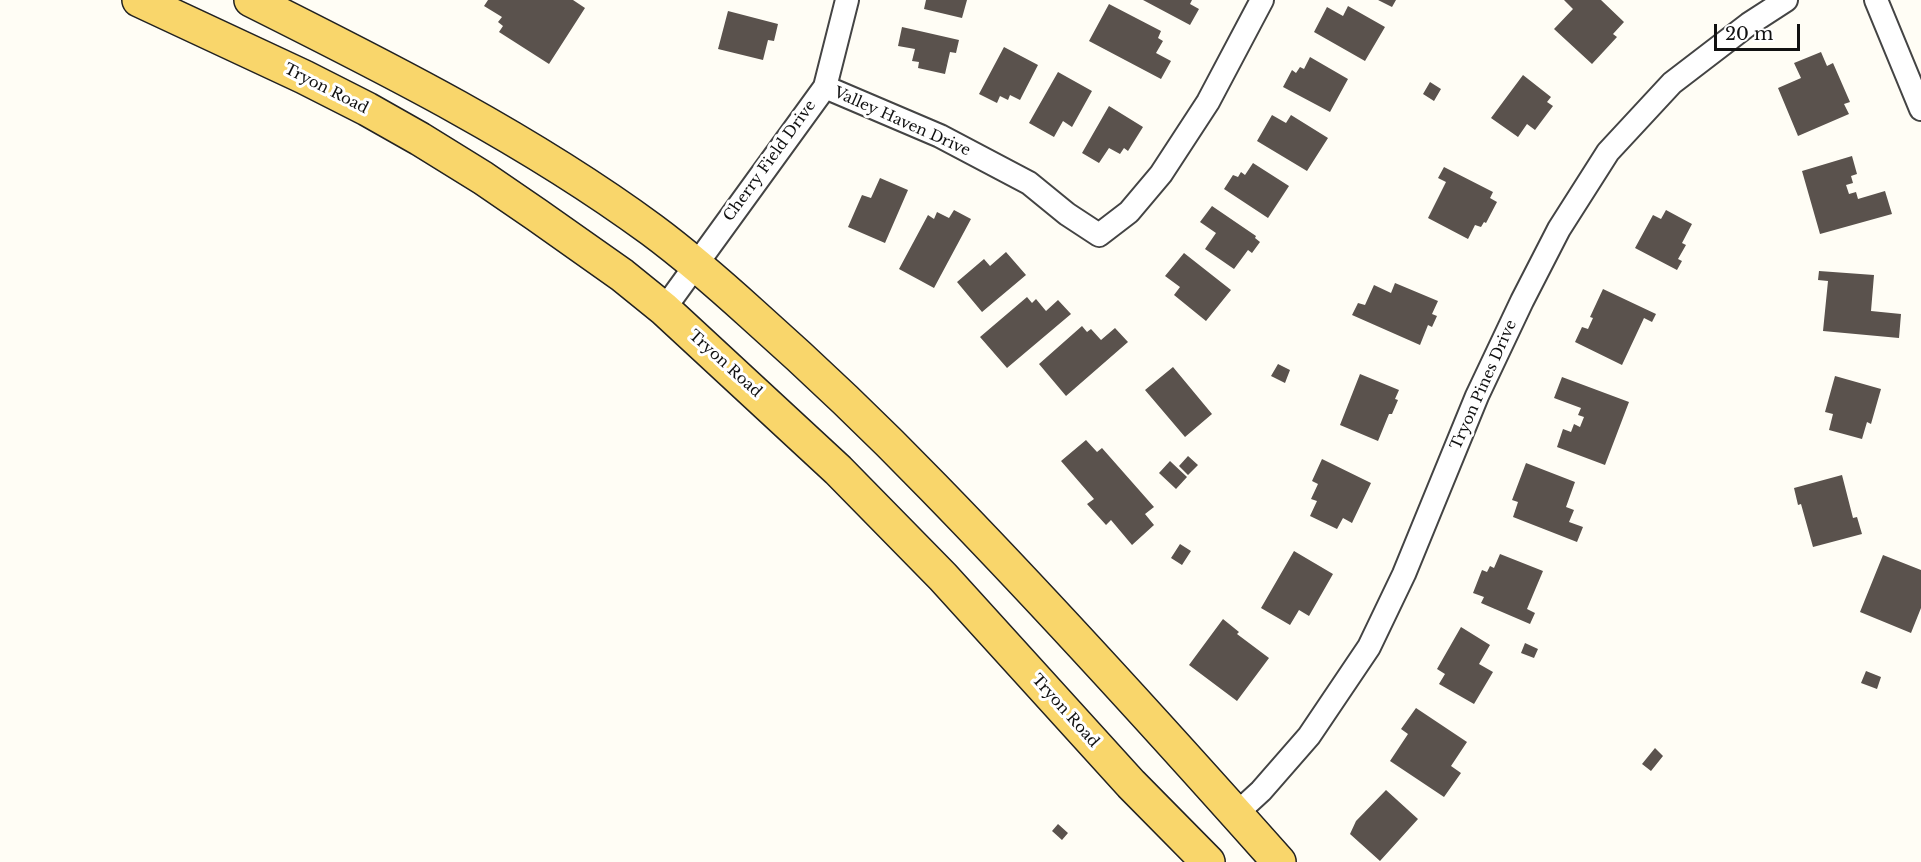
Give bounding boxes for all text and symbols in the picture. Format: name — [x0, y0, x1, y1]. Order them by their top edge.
scale bar — [1717, 12, 1802, 50]
text: 20 m — [1725, 23, 1773, 45]
street label: Tryon Road — [281, 60, 371, 118]
street label: Valley Haven Drive — [831, 84, 973, 160]
street label: Cherry Field Drive — [720, 97, 820, 225]
street label: Tryon Pines Drive — [1447, 317, 1521, 453]
street label: Tryon Road — [685, 327, 765, 401]
street label: Tryon Road — [1028, 671, 1102, 751]

